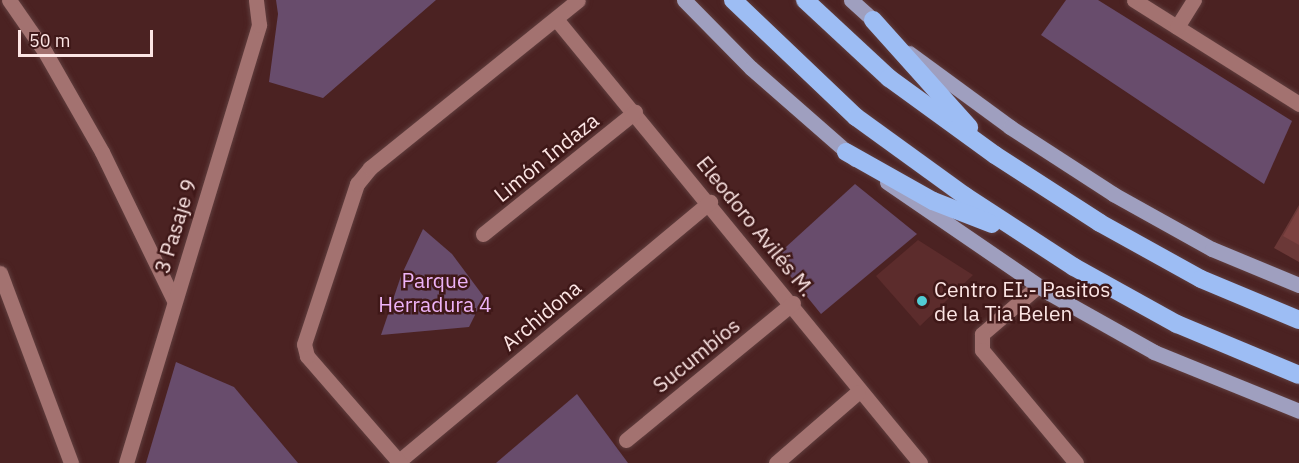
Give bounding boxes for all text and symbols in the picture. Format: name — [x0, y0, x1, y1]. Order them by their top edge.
scale bar — [21, 18, 156, 56]
text: 50 m — [29, 29, 71, 52]
street label: Limón Indaza — [489, 107, 603, 207]
street label: Eleodoro Avilés M. — [692, 151, 820, 301]
street label: 3 Pasaje 9 — [149, 176, 201, 276]
park label: Parque Herradura 4 — [378, 267, 492, 317]
street label: Archidona — [496, 275, 586, 355]
place label: Centro EI.- Pasitos de la Tia Belen — [934, 276, 1110, 326]
marker: Centro EI.- Pasitos de la Tia Belen — [915, 294, 929, 308]
street label: Sucumbíos — [648, 312, 744, 398]

